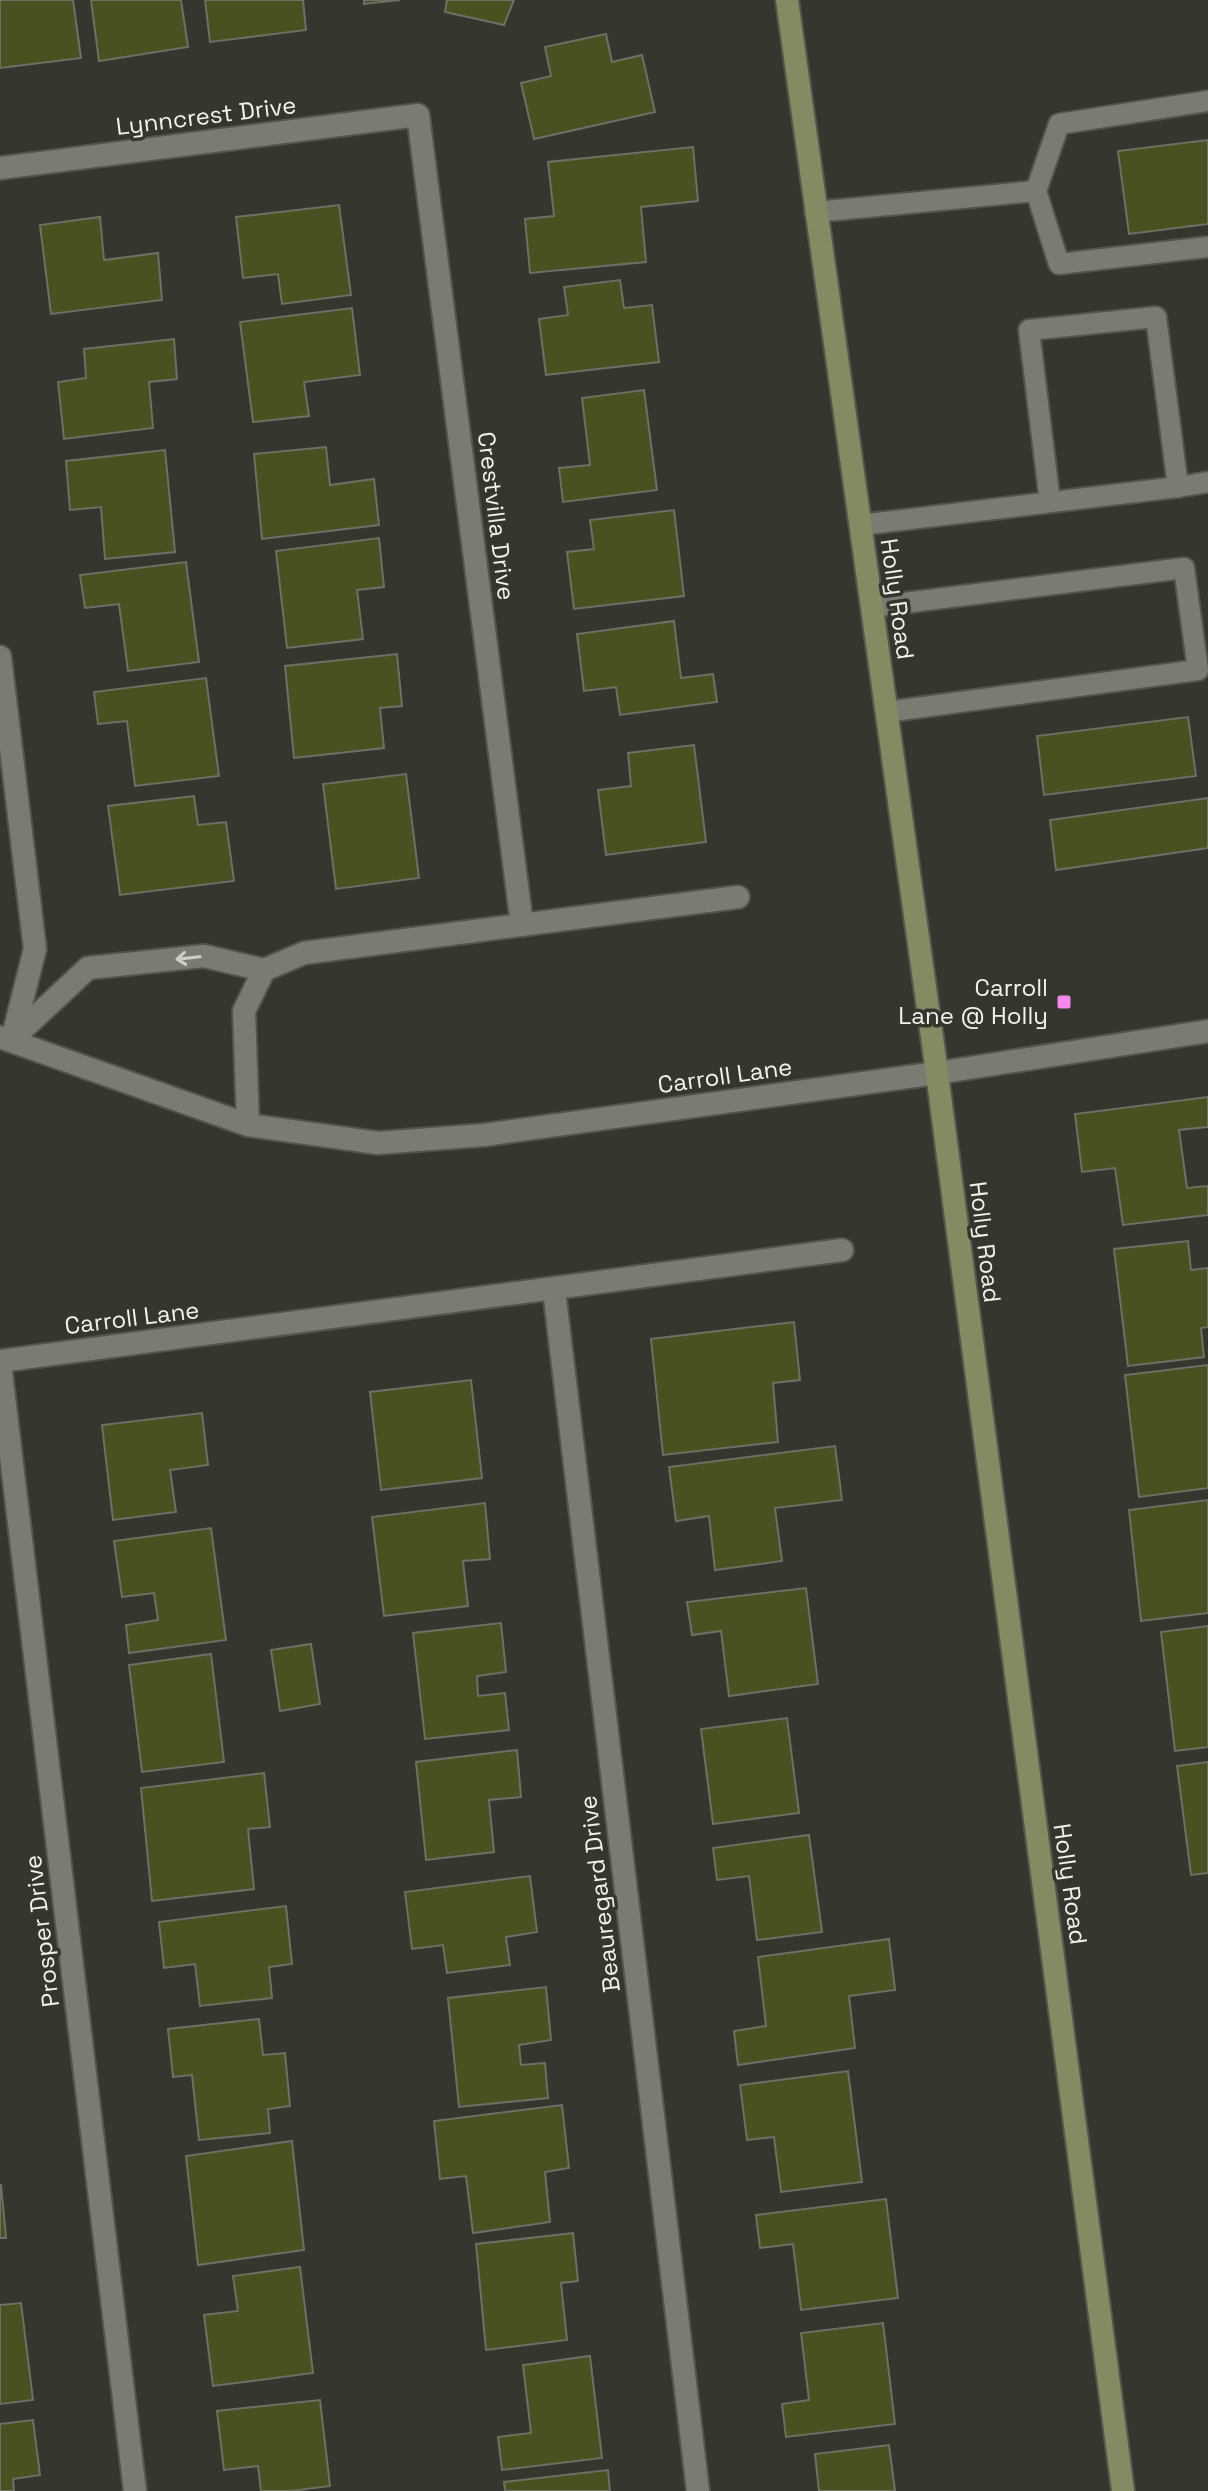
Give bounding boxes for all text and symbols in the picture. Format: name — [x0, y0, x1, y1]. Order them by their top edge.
street label: Lynncrest Drive — [114, 89, 298, 142]
street label: Crestvilla Drive — [471, 430, 522, 602]
street label: Holly Road — [874, 536, 921, 662]
one-way arrow — [175, 950, 202, 965]
place label: Carroll Lane @ Holly — [898, 972, 1048, 1031]
marker: Carroll Lane @ Holly — [1055, 993, 1073, 1011]
street label: Carroll Lane — [656, 1051, 794, 1100]
street label: Holly Road — [963, 1179, 1008, 1304]
street label: Carroll Lane — [63, 1294, 201, 1341]
street label: Beauregard Drive — [572, 1794, 627, 1994]
street label: Holly Road — [1047, 1821, 1094, 1947]
street label: Prosper Drive — [17, 1853, 66, 2009]

